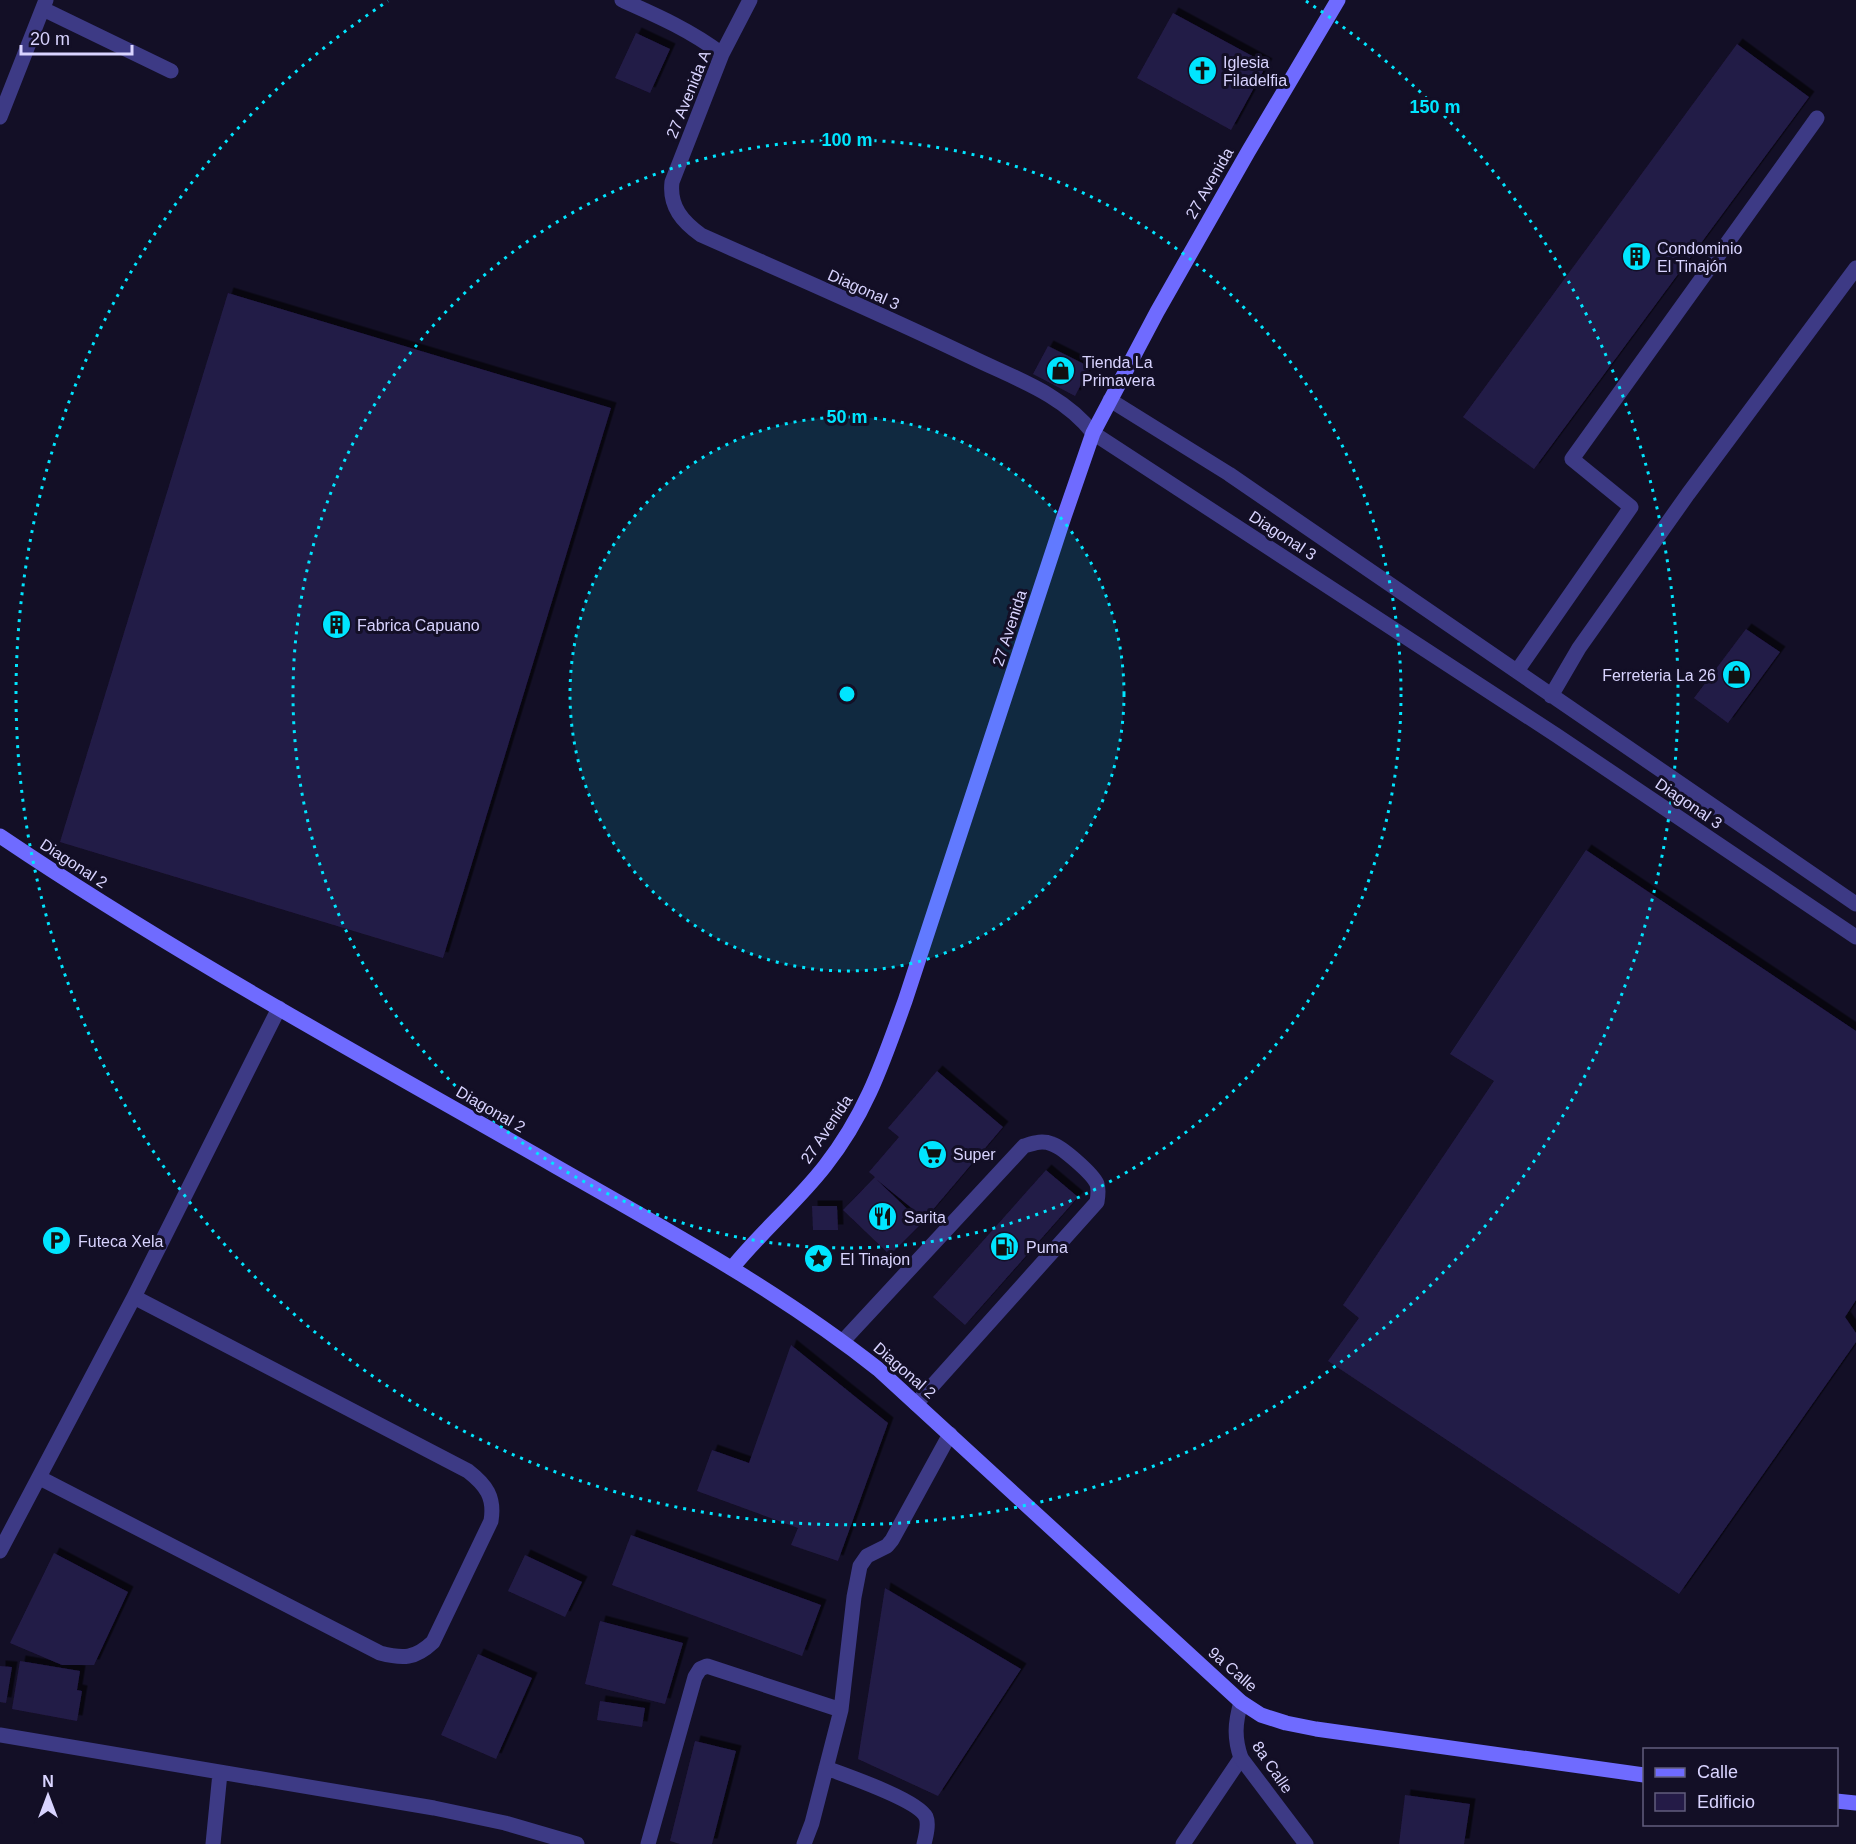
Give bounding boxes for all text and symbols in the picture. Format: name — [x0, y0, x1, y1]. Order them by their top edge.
scale bar — [21, 18, 132, 56]
text: 20 m — [30, 29, 70, 49]
street label: 27 Avenida A — [663, 48, 714, 141]
place label: Iglesia Filadelfia — [1223, 54, 1287, 89]
church icon: Iglesia Filadelfia — [1186, 55, 1218, 87]
text: 150 m — [1409, 97, 1461, 117]
text: 100 m — [821, 130, 873, 150]
street label: 27 Avenida — [1182, 145, 1237, 222]
place label: Condominio El Tinajón — [1657, 240, 1742, 275]
building icon: Condominio El Tinajón — [1620, 241, 1652, 273]
street label: Diagonal 3 — [825, 266, 902, 313]
place label: Tienda La Primavera — [1082, 354, 1155, 389]
shop icon: Tienda La Primavera — [1045, 355, 1077, 387]
text: 50 m — [826, 407, 868, 427]
street label: Diagonal 3 — [1246, 507, 1320, 563]
street label: 27 Avenida — [989, 588, 1030, 668]
building icon: Fabrica Capuano — [320, 609, 352, 641]
place label: Fabrica Capuano — [357, 617, 480, 634]
shop icon: Ferreteria La 26 — [1721, 659, 1753, 691]
place label: Ferreteria La 26 — [1602, 667, 1716, 684]
centre of rings — [837, 684, 857, 704]
street label: Diagonal 3 — [1652, 775, 1725, 832]
street label: Diagonal 2 — [37, 835, 111, 891]
street label: Diagonal 2 — [453, 1083, 528, 1136]
street label: 27 Avenida — [797, 1092, 856, 1167]
supermarket icon: Super — [916, 1138, 948, 1170]
place label: Super — [953, 1146, 996, 1163]
restaurant icon: Sarita — [867, 1201, 899, 1233]
place label: Sarita — [904, 1209, 946, 1226]
parking icon: Futeca Xela — [41, 1225, 73, 1257]
fuel station icon: Puma — [989, 1231, 1021, 1263]
place label: Futeca Xela — [78, 1233, 163, 1250]
place label: Puma — [1026, 1239, 1068, 1256]
place icon: El Tinajon — [803, 1243, 835, 1275]
place label: El Tinajon — [840, 1251, 910, 1268]
street label: Diagonal 2 — [870, 1339, 939, 1402]
street label: 9a Calle — [1205, 1644, 1260, 1695]
street label: 8a Calle — [1249, 1738, 1296, 1796]
legend — [1643, 1748, 1838, 1826]
text: Calle — [1697, 1762, 1738, 1782]
north arrow — [18, 1766, 78, 1826]
text: N — [42, 1773, 54, 1790]
text: Edificio — [1697, 1792, 1755, 1812]

